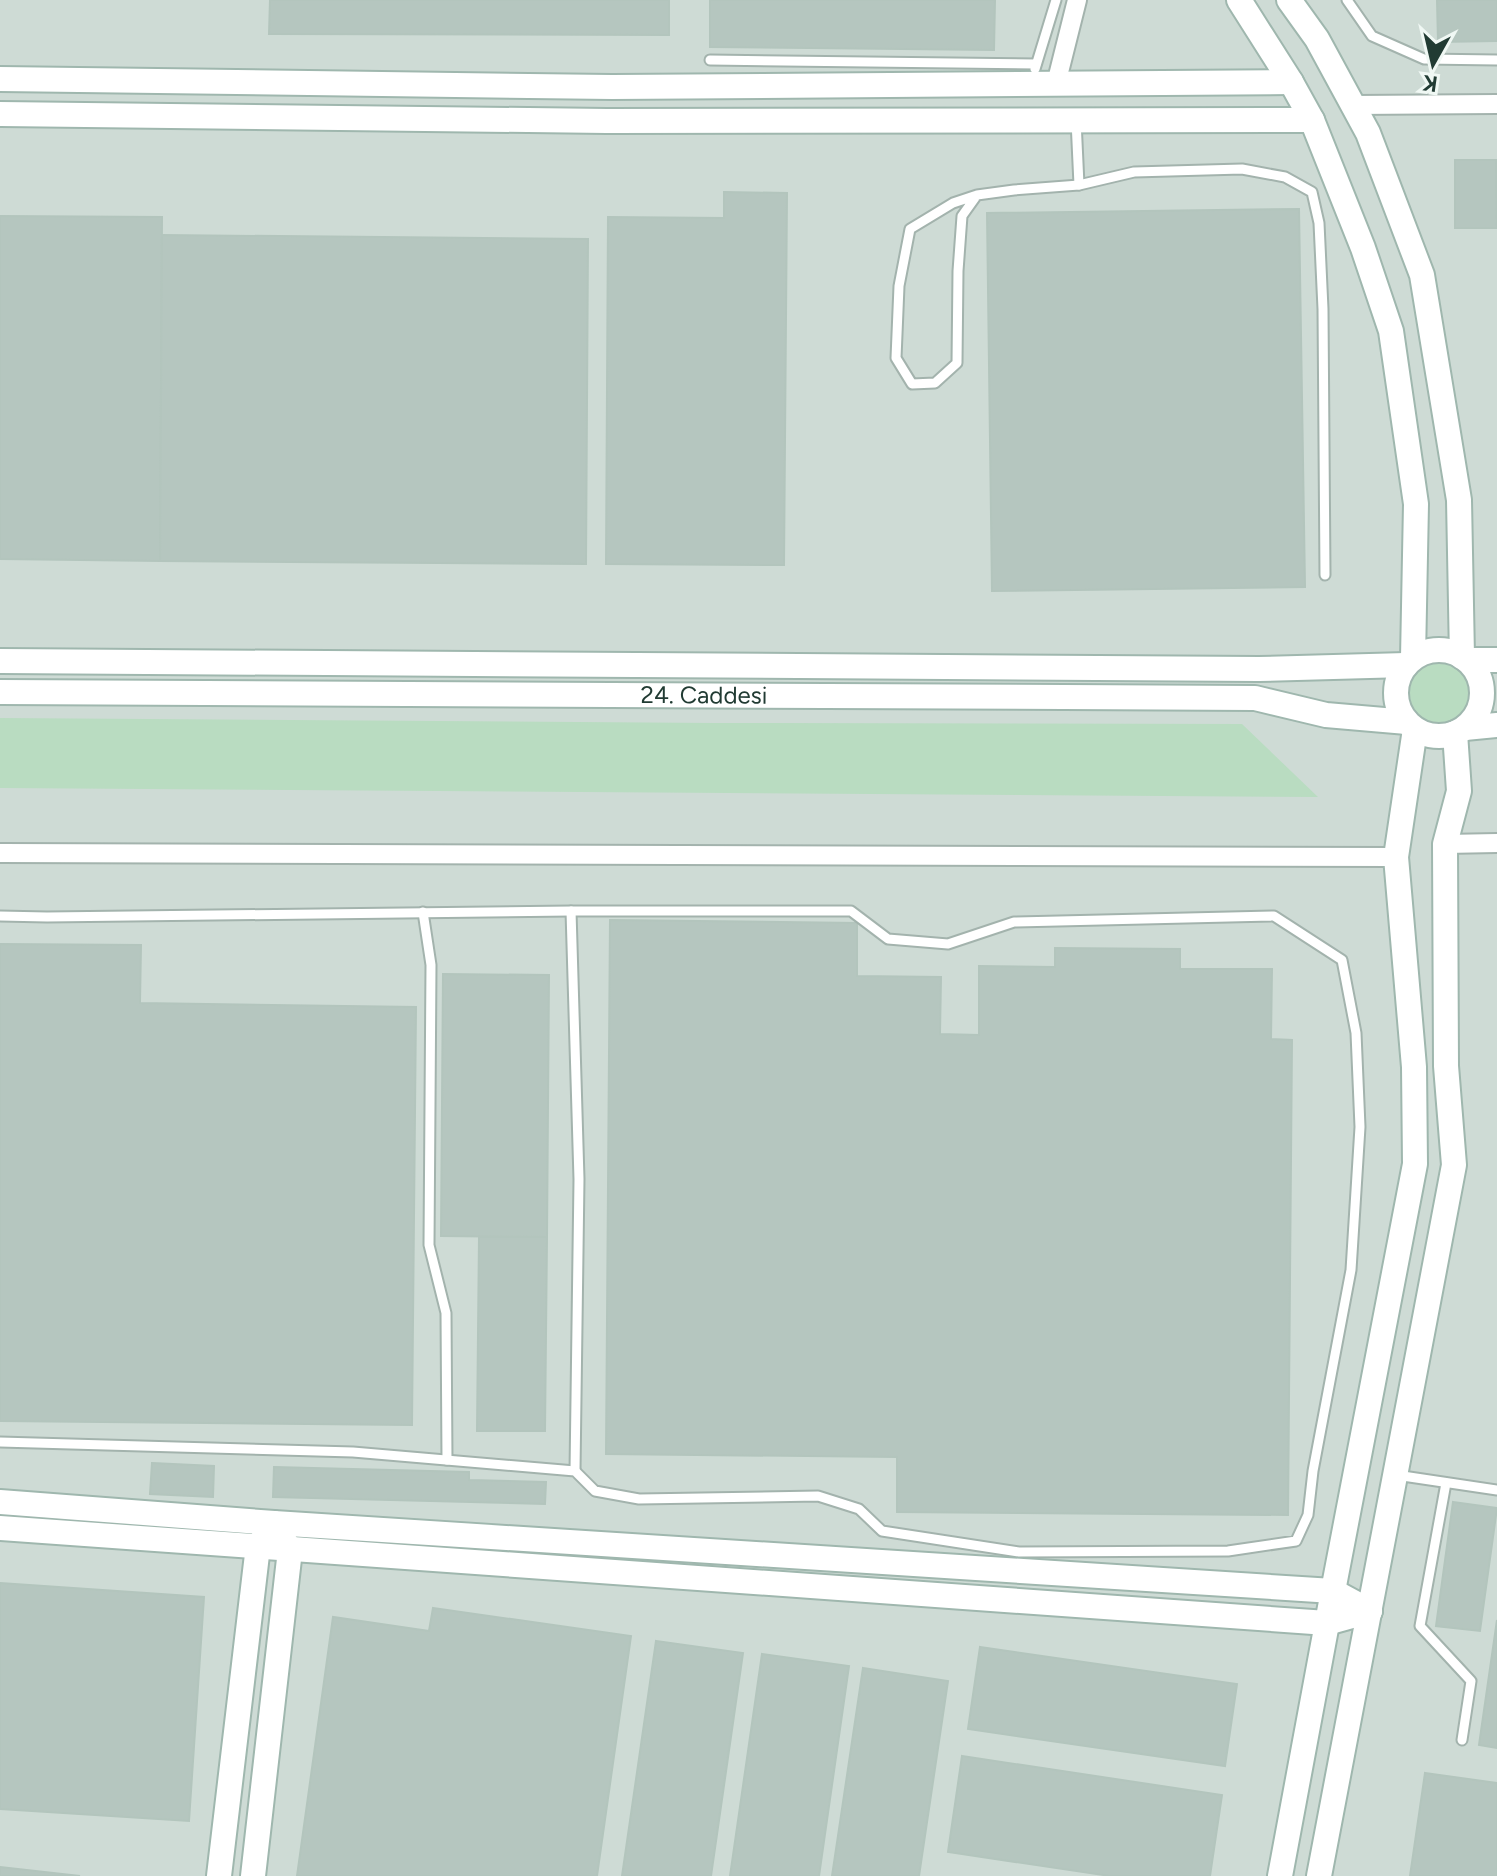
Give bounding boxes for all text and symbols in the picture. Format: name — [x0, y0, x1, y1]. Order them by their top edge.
north arrow — [1393, 24, 1473, 104]
text: K — [1421, 69, 1439, 98]
street label: 24. Caddesi — [640, 680, 767, 710]

